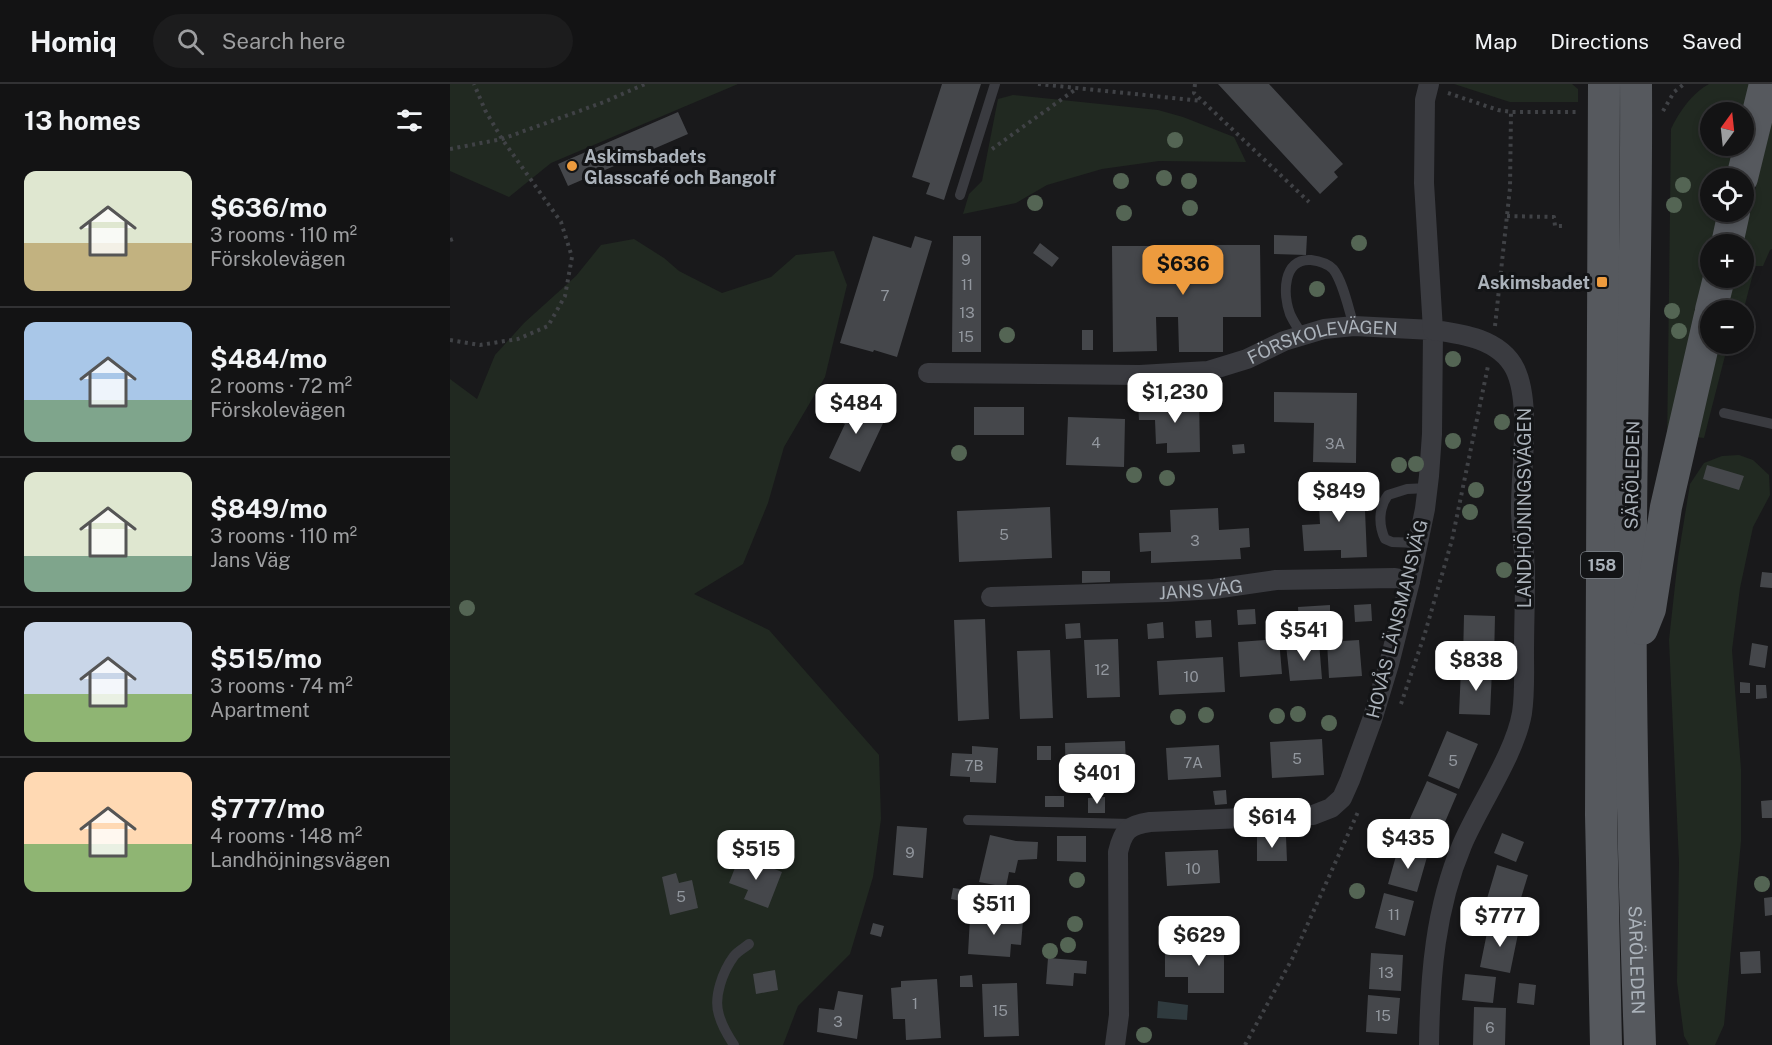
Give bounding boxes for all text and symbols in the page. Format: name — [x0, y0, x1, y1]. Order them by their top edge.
search box — [153, 14, 573, 68]
text: Homiq — [30, 25, 117, 58]
icon: search — [174, 25, 207, 58]
text: Search here — [222, 28, 345, 54]
text: Map — [1475, 29, 1517, 54]
text: Directions — [1550, 29, 1649, 54]
text: Saved — [1682, 29, 1742, 54]
north arrow — [1700, 102, 1754, 156]
map controls — [1700, 102, 1754, 354]
icon: filters — [393, 104, 426, 137]
text: 13 homes — [24, 105, 141, 136]
place label: Askimsbadets Glasscafé och Bangolf — [584, 146, 776, 188]
marker: Askimsbadets Glasscafé och Bangolf — [565, 159, 579, 173]
button: locate — [1700, 168, 1754, 222]
text: $636/mo — [210, 192, 327, 223]
icon: home — [72, 195, 144, 267]
text: 3 rooms · 110 m² — [210, 223, 357, 247]
button: + — [1700, 234, 1754, 288]
pin: $636 — [1147, 245, 1219, 296]
text: Förskolevägen — [210, 247, 345, 271]
house number: 9 — [961, 251, 971, 268]
text: $636 — [1156, 252, 1210, 276]
place label: Askimsbadet — [1477, 272, 1590, 293]
marker: Askimsbadet — [1595, 275, 1609, 289]
house number: 11 — [961, 276, 973, 293]
house number: 7 — [880, 287, 890, 304]
button: − — [1700, 300, 1754, 354]
house number: 13 — [959, 304, 975, 321]
street label: FÖRSKOLEVÄGEN — [1244, 314, 1398, 368]
house number: 15 — [958, 328, 974, 345]
text: $484/mo — [210, 343, 327, 374]
icon: home — [72, 346, 144, 418]
pin: $1,230 — [1126, 373, 1224, 424]
text: 2 rooms · 72 m² — [210, 374, 352, 398]
text: $1,230 — [1142, 380, 1208, 404]
pin: $484 — [820, 384, 892, 435]
text: $484 — [829, 391, 883, 415]
text: Förskolevägen — [210, 398, 345, 422]
street label: LANDHÖJNINGSVÄGEN — [1513, 408, 1535, 608]
street label: SÄRÖLEDEN — [1620, 420, 1643, 530]
house number: 4 — [1091, 434, 1101, 451]
house number: 3A — [1325, 435, 1345, 452]
pin: $849 — [1303, 472, 1375, 523]
text: $849 — [1312, 479, 1366, 503]
text: $849/mo — [210, 493, 327, 524]
icon: home — [72, 496, 144, 568]
street label: HOVÅS LÄNSMANSVÄG — [1360, 517, 1432, 721]
text: 3 rooms · 110 m² — [210, 524, 357, 548]
house number: 5 — [999, 526, 1009, 543]
house number: 3 — [1190, 532, 1200, 549]
text: Jans Väg — [210, 548, 291, 572]
road number: 158 — [1581, 552, 1623, 578]
street label: JANS VÄG — [1159, 574, 1244, 603]
pin: $541 — [1268, 611, 1340, 662]
text: $541 — [1280, 618, 1328, 642]
pin: $838 — [1440, 641, 1512, 692]
text: $515/mo — [210, 643, 322, 674]
icon: home — [72, 646, 144, 718]
text: $838 — [1449, 648, 1503, 672]
house number: 12 — [1094, 661, 1110, 678]
house number: 10 — [1183, 668, 1199, 685]
text: 3 rooms · 74 m² — [210, 674, 353, 698]
text: Apartment — [210, 698, 310, 722]
house number: 5 — [1292, 750, 1302, 767]
house number: 5 — [1448, 752, 1458, 769]
pin: $401 — [1061, 754, 1133, 805]
house number: 7A — [1183, 754, 1203, 771]
house number: 7B — [964, 757, 984, 774]
text: $401 — [1073, 761, 1121, 785]
text: $777/mo — [210, 793, 325, 824]
icon: home — [72, 796, 144, 868]
pin: $614 — [1236, 798, 1308, 849]
text: $614 — [1248, 805, 1296, 829]
pin: $435 — [1372, 819, 1444, 870]
text: 4 rooms · 148 m² — [210, 824, 362, 848]
text: $435 — [1381, 826, 1435, 850]
pin: $515 — [720, 830, 792, 881]
text: $515 — [731, 837, 781, 861]
house number: 9 — [905, 844, 915, 861]
text: Landhöjningsvägen — [210, 848, 390, 872]
house number: 10 — [1185, 860, 1201, 877]
pin: $511 — [958, 885, 1030, 936]
house number: 5 — [676, 888, 686, 905]
text: $511 — [972, 892, 1016, 916]
pin: $777 — [1464, 897, 1536, 948]
text: $777 — [1474, 904, 1526, 928]
street label: SÄRÖLEDEN — [1625, 905, 1649, 1015]
house number: 11 — [1388, 906, 1400, 923]
pin: $629 — [1163, 916, 1235, 967]
text: $629 — [1173, 923, 1225, 947]
house number: 13 — [1378, 964, 1394, 981]
house number: 1 — [912, 995, 918, 1012]
house number: 15 — [992, 1002, 1008, 1019]
house number: 15 — [1375, 1007, 1391, 1024]
house number: 3 — [833, 1013, 843, 1030]
house number: 6 — [1485, 1019, 1495, 1036]

